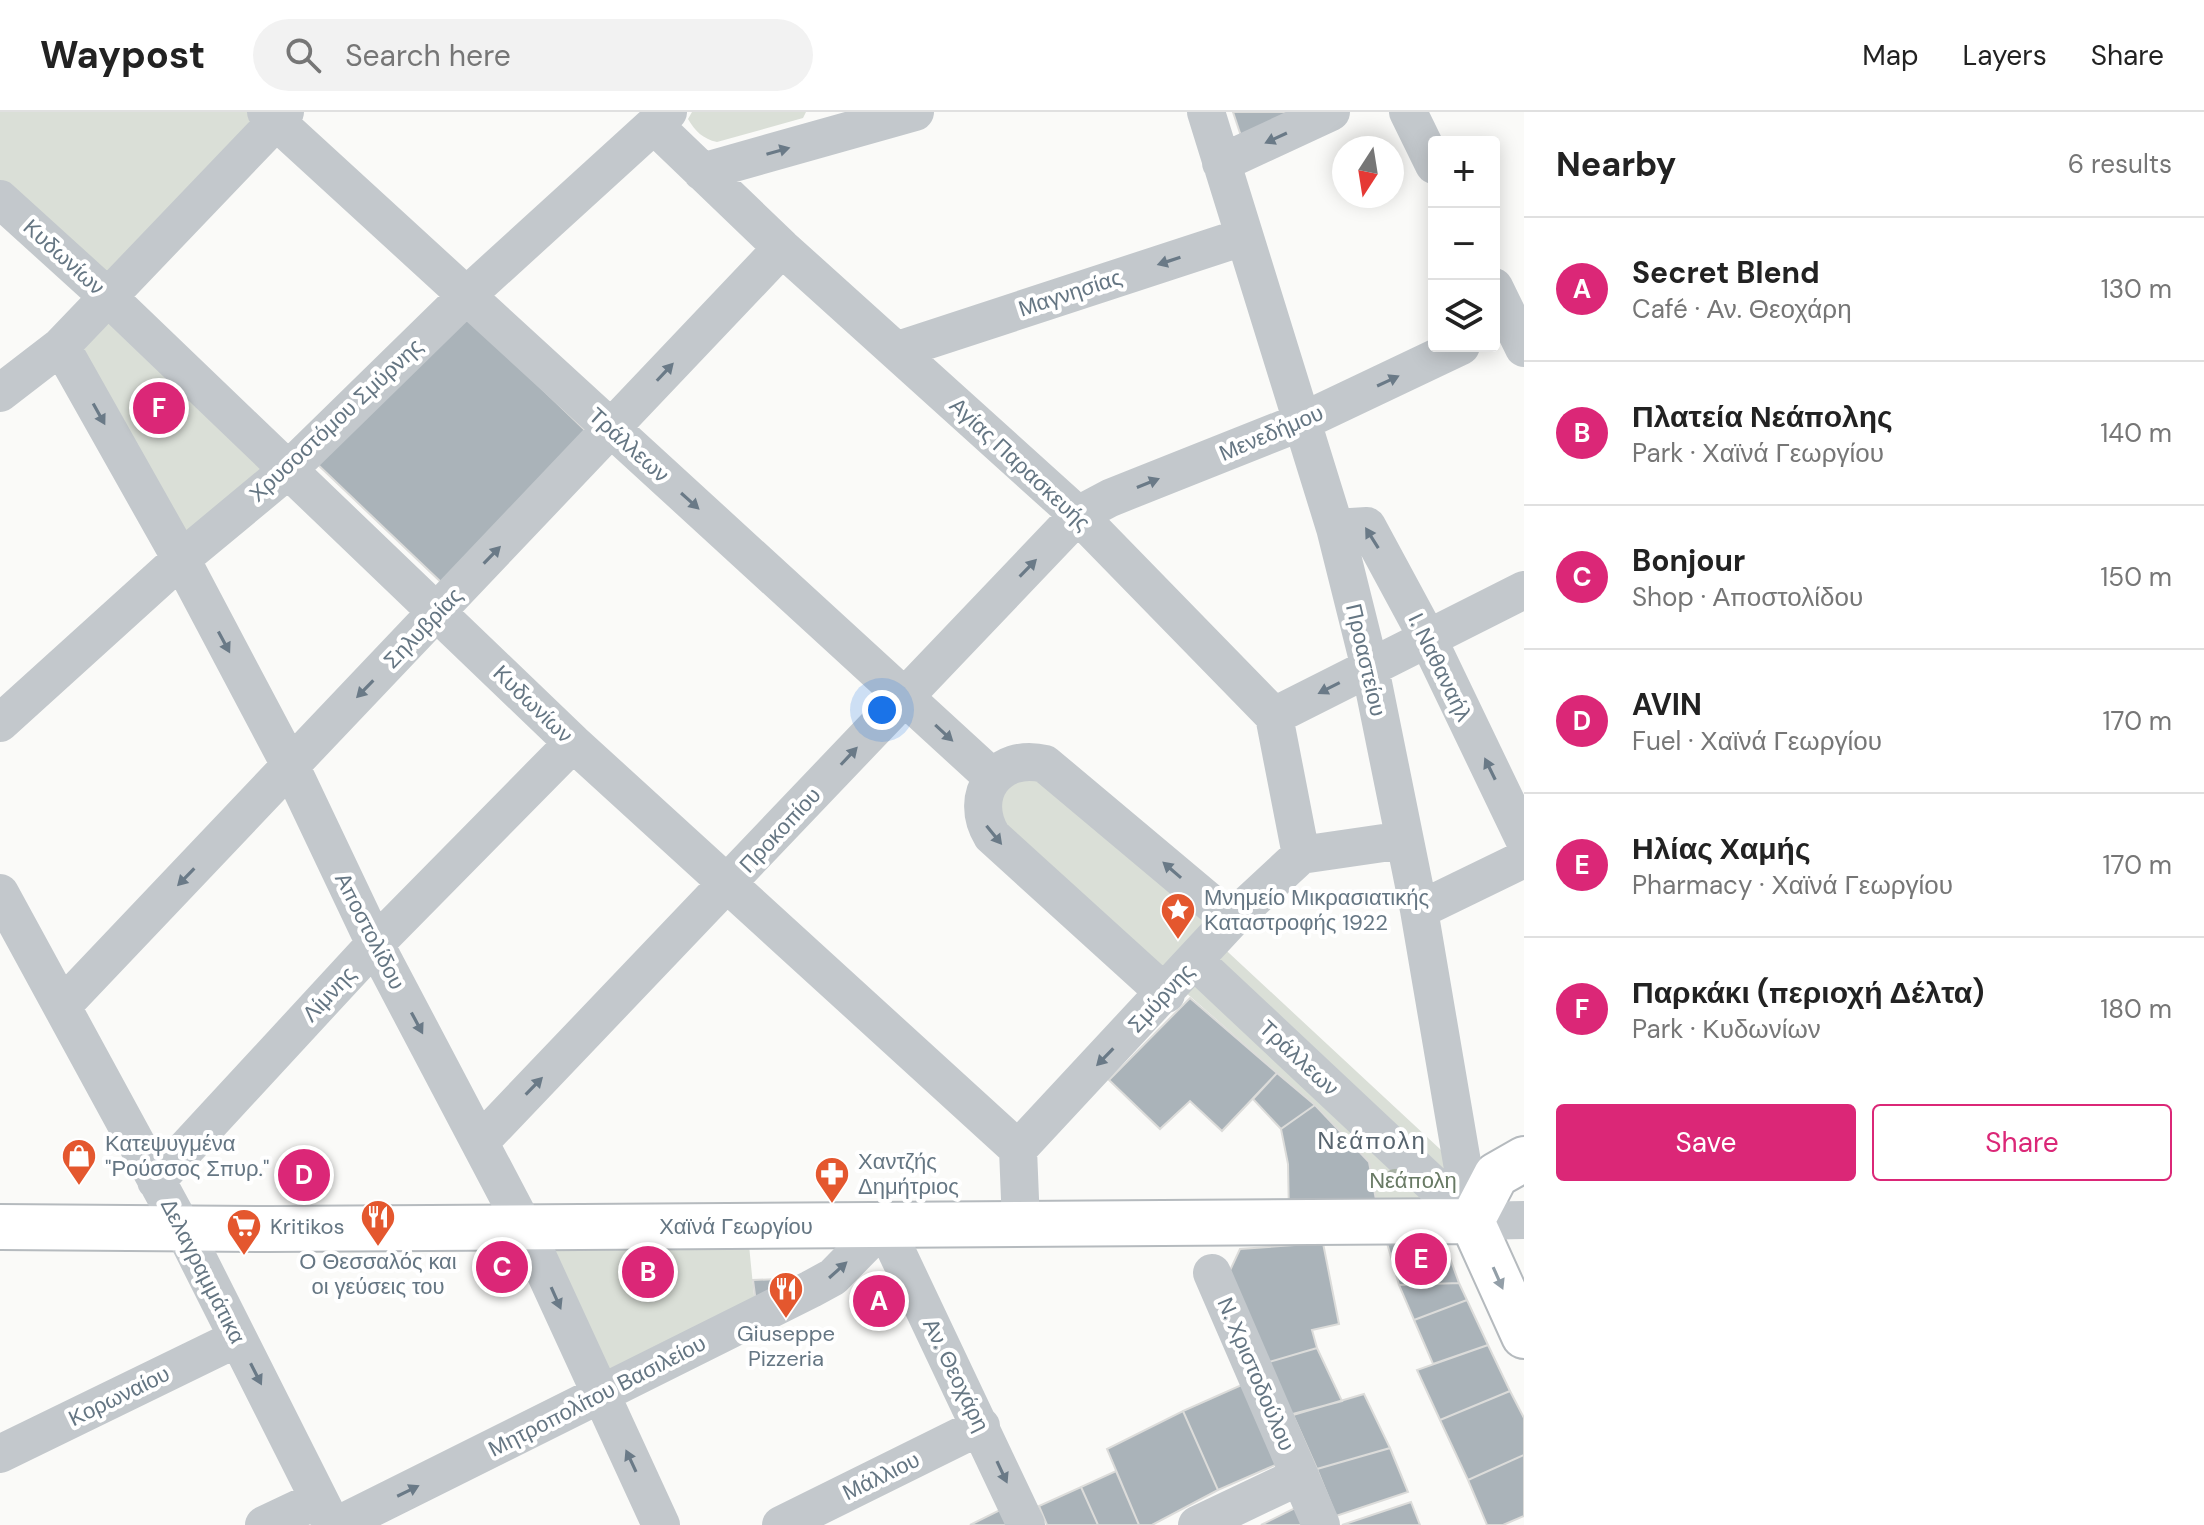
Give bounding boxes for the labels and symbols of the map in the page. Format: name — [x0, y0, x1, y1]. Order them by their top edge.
one-way arrow — [1264, 131, 1288, 145]
north arrow — [1332, 136, 1404, 208]
one-way arrow — [766, 144, 790, 157]
street label: Κυδωνίων — [17, 213, 111, 301]
one-way arrow — [1156, 256, 1180, 268]
street label: Μαγνησίας — [1015, 263, 1125, 323]
street label: Χρυσοστόμου Σμύρνης — [243, 332, 429, 508]
one-way arrow — [656, 363, 674, 382]
one-way arrow — [1376, 374, 1399, 388]
pin: F — [133, 378, 185, 438]
street label: Αγίας Παρασκευής — [943, 391, 1097, 537]
street label: Μενεδήμου — [1215, 398, 1327, 468]
street label: Τράλλεων — [583, 401, 675, 489]
one-way arrow — [92, 403, 106, 425]
one-way arrow — [1137, 476, 1161, 489]
one-way arrow — [681, 491, 700, 509]
one-way arrow — [1365, 526, 1380, 549]
one-way arrow — [483, 546, 501, 565]
one-way arrow — [1019, 558, 1037, 577]
street label: Σηλυβρίας — [377, 581, 469, 675]
street label: Προαστείου — [1339, 601, 1393, 719]
street label: Ι. Ναθαναήλ — [1401, 608, 1479, 726]
one-way arrow — [218, 630, 231, 653]
street label: Κυδωνίων — [487, 659, 579, 749]
one-way arrow — [357, 679, 375, 698]
one-way arrow — [1318, 682, 1341, 695]
your location — [862, 690, 902, 730]
one-way arrow — [935, 723, 954, 741]
one-way arrow — [840, 747, 858, 766]
one-way arrow — [1483, 757, 1497, 780]
street label: Προκοπίου — [733, 781, 827, 879]
one-way arrow — [985, 825, 1001, 845]
one-way arrow — [1162, 861, 1182, 879]
one-way arrow — [177, 867, 195, 886]
street label: Αποστολίδου — [328, 868, 412, 994]
place label: Μνημείο Μικρασιατικής Καταστροφής 1922 — [1204, 883, 1429, 937]
place icon: Μνημείο Μικρασιατικής Καταστροφής 1922 — [1159, 891, 1197, 941]
street label: Σμύρνης — [1122, 957, 1200, 1039]
street label: Λίμνης — [296, 960, 362, 1028]
one-way arrow — [411, 1012, 424, 1035]
street label: Τράλλεων — [1253, 1014, 1345, 1102]
one-way arrow — [1096, 1047, 1115, 1066]
one-way arrow — [525, 1077, 543, 1096]
district label: Νεάπολη — [1317, 1125, 1427, 1156]
place label: Κατεψυγμένα "Ρούσσος Σπυρ." — [105, 1129, 269, 1183]
shop icon: Κατεψυγμένα "Ρούσσος Σπυρ." — [60, 1137, 98, 1187]
pin: D — [278, 1145, 330, 1205]
place label: Χαντζής Δημήτριος — [858, 1147, 959, 1201]
pharmacy icon: Χαντζής Δημήτριος — [813, 1155, 851, 1205]
park label: Νεάπολη — [1369, 1166, 1457, 1195]
street label: Δελαγραμμάτικα — [154, 1193, 252, 1349]
restaurant icon: Ο Θεσσαλός και οι γεύσεις του — [359, 1198, 397, 1248]
supermarket icon: Kritikos — [225, 1207, 263, 1257]
place label: Kritikos — [270, 1212, 345, 1241]
street label: Χαϊνά Γεωργίου — [659, 1212, 813, 1241]
pin: E — [1395, 1229, 1447, 1289]
pin: C — [476, 1237, 528, 1297]
pin: B — [622, 1242, 674, 1302]
place label: Ο Θεσσαλός και οι γεύσεις του — [299, 1247, 457, 1301]
one-way arrow — [828, 1262, 848, 1279]
one-way arrow — [1491, 1266, 1505, 1290]
restaurant icon: Giuseppe Pizzeria — [767, 1270, 805, 1320]
pin: A — [853, 1271, 905, 1331]
one-way arrow — [549, 1286, 563, 1310]
street label: Ν. Χριστοδούλου — [1211, 1293, 1301, 1455]
street label: Αν. Θεοχάρη — [916, 1314, 996, 1436]
place label: Giuseppe Pizzeria — [737, 1319, 835, 1373]
street label: Μητροπολίτου Βασιλείου — [483, 1329, 711, 1463]
street label: Κορωναίου — [64, 1359, 174, 1433]
one-way arrow — [249, 1362, 263, 1385]
street label: Μάλλιου — [838, 1445, 924, 1507]
one-way arrow — [624, 1449, 638, 1472]
one-way arrow — [995, 1460, 1009, 1484]
one-way arrow — [397, 1484, 420, 1497]

